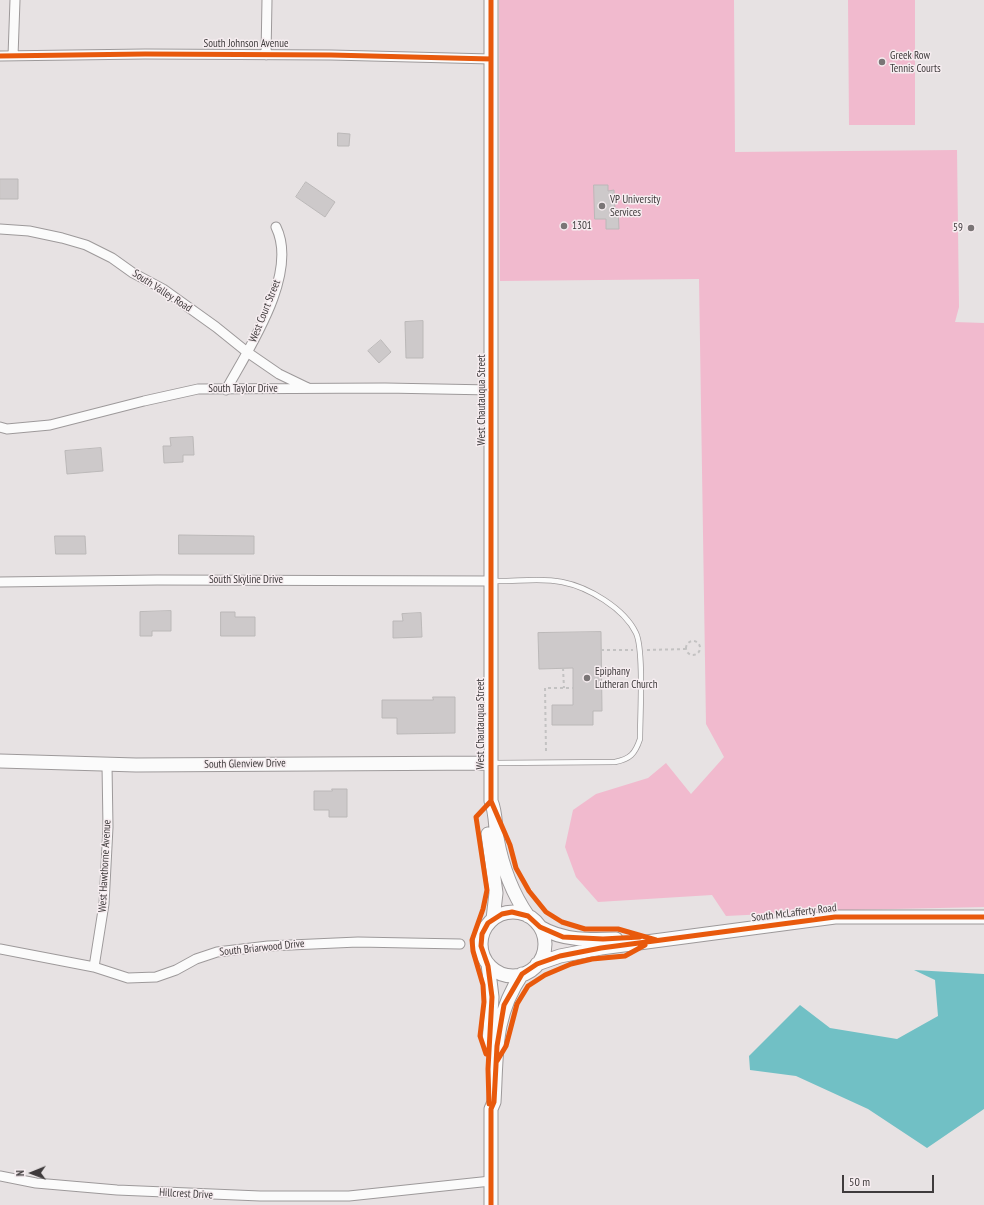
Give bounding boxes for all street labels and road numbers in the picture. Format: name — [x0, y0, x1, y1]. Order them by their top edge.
street label: South Johnson Avenue — [204, 37, 288, 51]
street label: South Valley Road — [130, 267, 194, 315]
street label: West Court Street — [246, 278, 284, 344]
street label: West Chautauqua Street — [475, 355, 489, 445]
street label: South Taylor Drive — [208, 382, 278, 396]
street label: South Skyline Drive — [209, 573, 283, 587]
street label: West Chautauqua Street — [474, 679, 488, 769]
street label: South Glenview Drive — [204, 757, 286, 771]
street label: West Hawthorne Avenue — [96, 819, 114, 913]
street label: South McLafferty Road — [751, 901, 837, 925]
street label: South Briarwood Drive — [219, 937, 305, 959]
street label: Hillcrest Drive — [159, 1186, 213, 1202]

